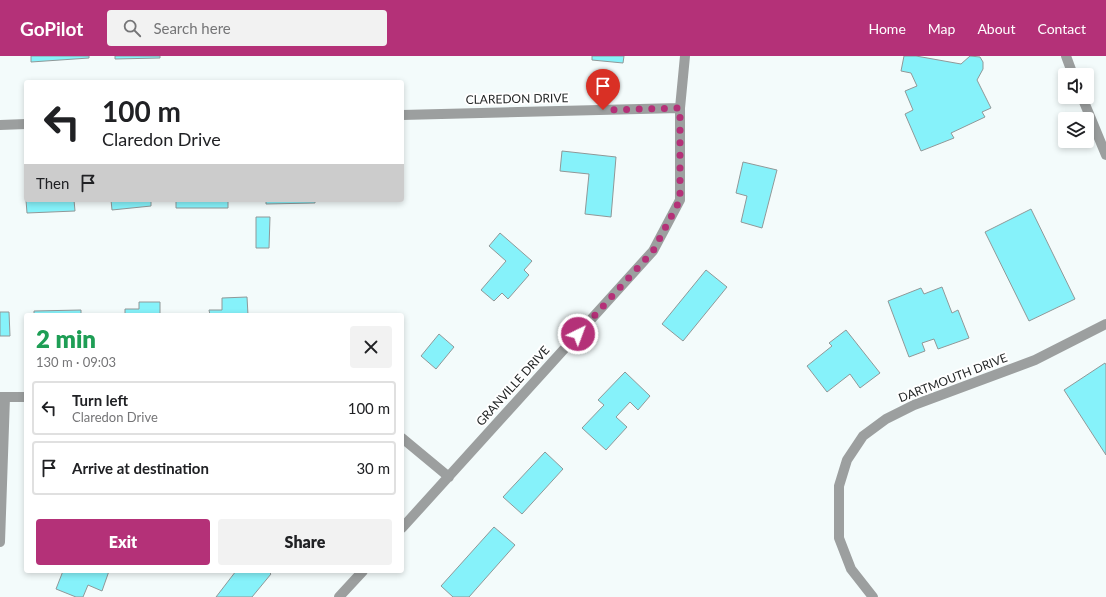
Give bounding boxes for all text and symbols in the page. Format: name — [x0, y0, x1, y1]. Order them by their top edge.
search box — [107, 10, 387, 46]
text: GoPilot — [20, 17, 83, 40]
icon: search — [121, 17, 143, 39]
text: Search here — [153, 19, 231, 37]
text: Home — [868, 20, 906, 37]
text: Map — [928, 20, 955, 37]
text: About — [977, 20, 1015, 37]
text: Contact — [1037, 20, 1086, 37]
map controls — [1058, 68, 1094, 148]
button: sound — [1058, 68, 1094, 104]
pin — [586, 69, 620, 110]
icon: arrive — [592, 75, 614, 97]
street label: CLAREDON DRIVE — [465, 90, 569, 107]
text: 100 m — [102, 94, 181, 128]
icon: left — [36, 96, 88, 148]
button: layers — [1058, 112, 1094, 148]
text: Claredon Drive — [102, 128, 221, 150]
icon: arrive — [77, 172, 99, 194]
text: Then — [36, 174, 69, 192]
position arrow — [557, 313, 599, 355]
text: 2 min — [36, 324, 96, 353]
button: close — [350, 326, 392, 368]
street label: GRANVILLE DRIVE — [473, 343, 553, 429]
street label: DARTMOUTH DRIVE — [896, 350, 1009, 405]
text: 130 m · 09:03 — [36, 354, 116, 370]
text: Turn left — [72, 391, 128, 409]
icon: left — [38, 397, 60, 419]
text: 100 m — [348, 399, 390, 417]
text: Claredon Drive — [72, 409, 158, 425]
icon: arrive — [38, 457, 60, 479]
text: Arrive at destination — [72, 459, 209, 477]
text: 30 m — [356, 459, 390, 477]
button: Exit — [36, 519, 210, 565]
button: Share — [218, 519, 392, 565]

